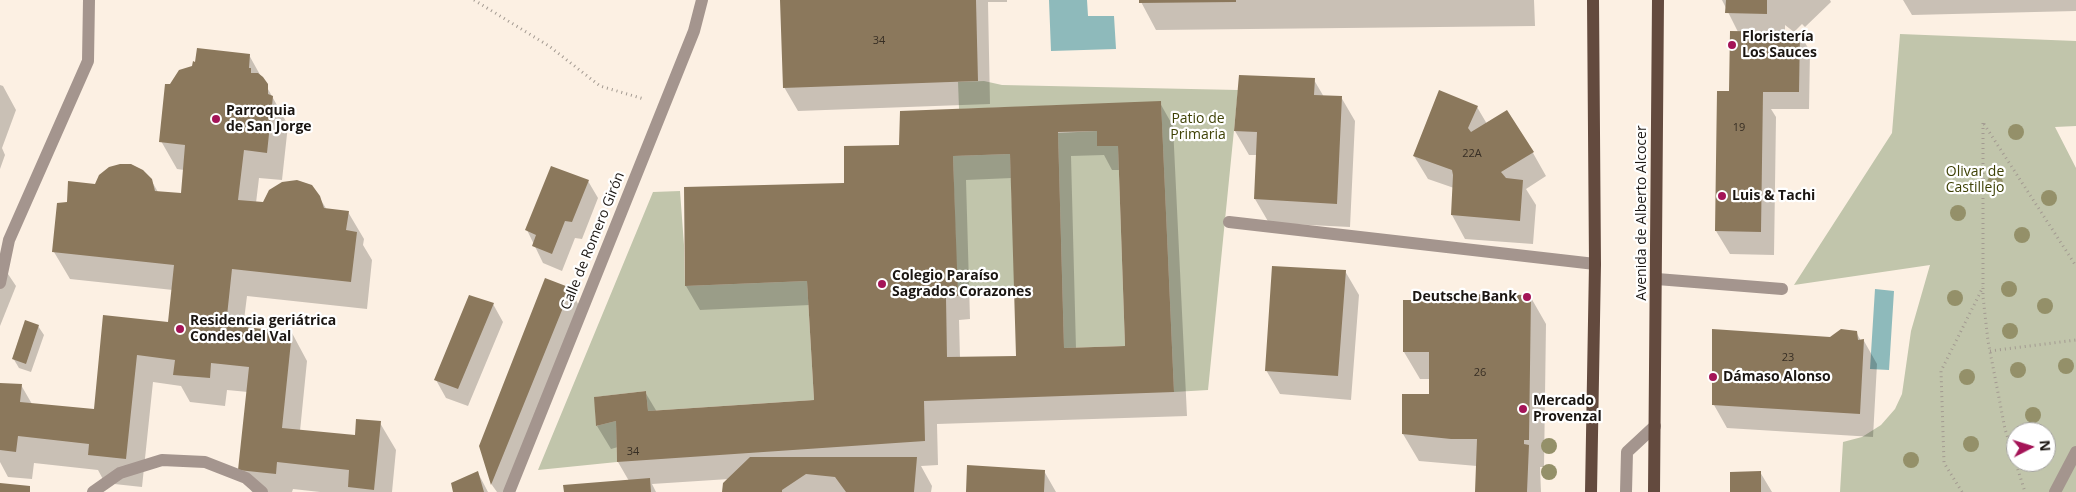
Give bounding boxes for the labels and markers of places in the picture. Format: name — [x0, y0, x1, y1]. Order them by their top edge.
place label: Floristería Los Sauces — [1742, 29, 1817, 62]
marker: Floristería Los Sauces — [1726, 39, 1738, 51]
place label: Parroquia de San Jorge — [226, 103, 312, 136]
marker: Parroquia de San Jorge — [210, 113, 222, 125]
place label: Luis & Tachi — [1732, 188, 1815, 204]
marker: Luis & Tachi — [1716, 190, 1728, 202]
place label: Colegio Paraíso Sagrados Corazones — [892, 268, 1031, 300]
marker: Colegio Paraíso Sagrados Corazones — [876, 278, 888, 290]
place label: Deutsche Bank — [1412, 289, 1517, 305]
marker: Deutsche Bank — [1521, 291, 1533, 303]
place label: Residencia geriátrica Condes del Val — [190, 313, 336, 346]
marker: Residencia geriátrica Condes del Val — [174, 323, 186, 335]
place label: Dámaso Alonso — [1723, 369, 1831, 385]
marker: Dámaso Alonso — [1707, 371, 1719, 383]
place label: Mercado Provenzal — [1533, 393, 1602, 426]
marker: Mercado Provenzal — [1517, 403, 1529, 415]

